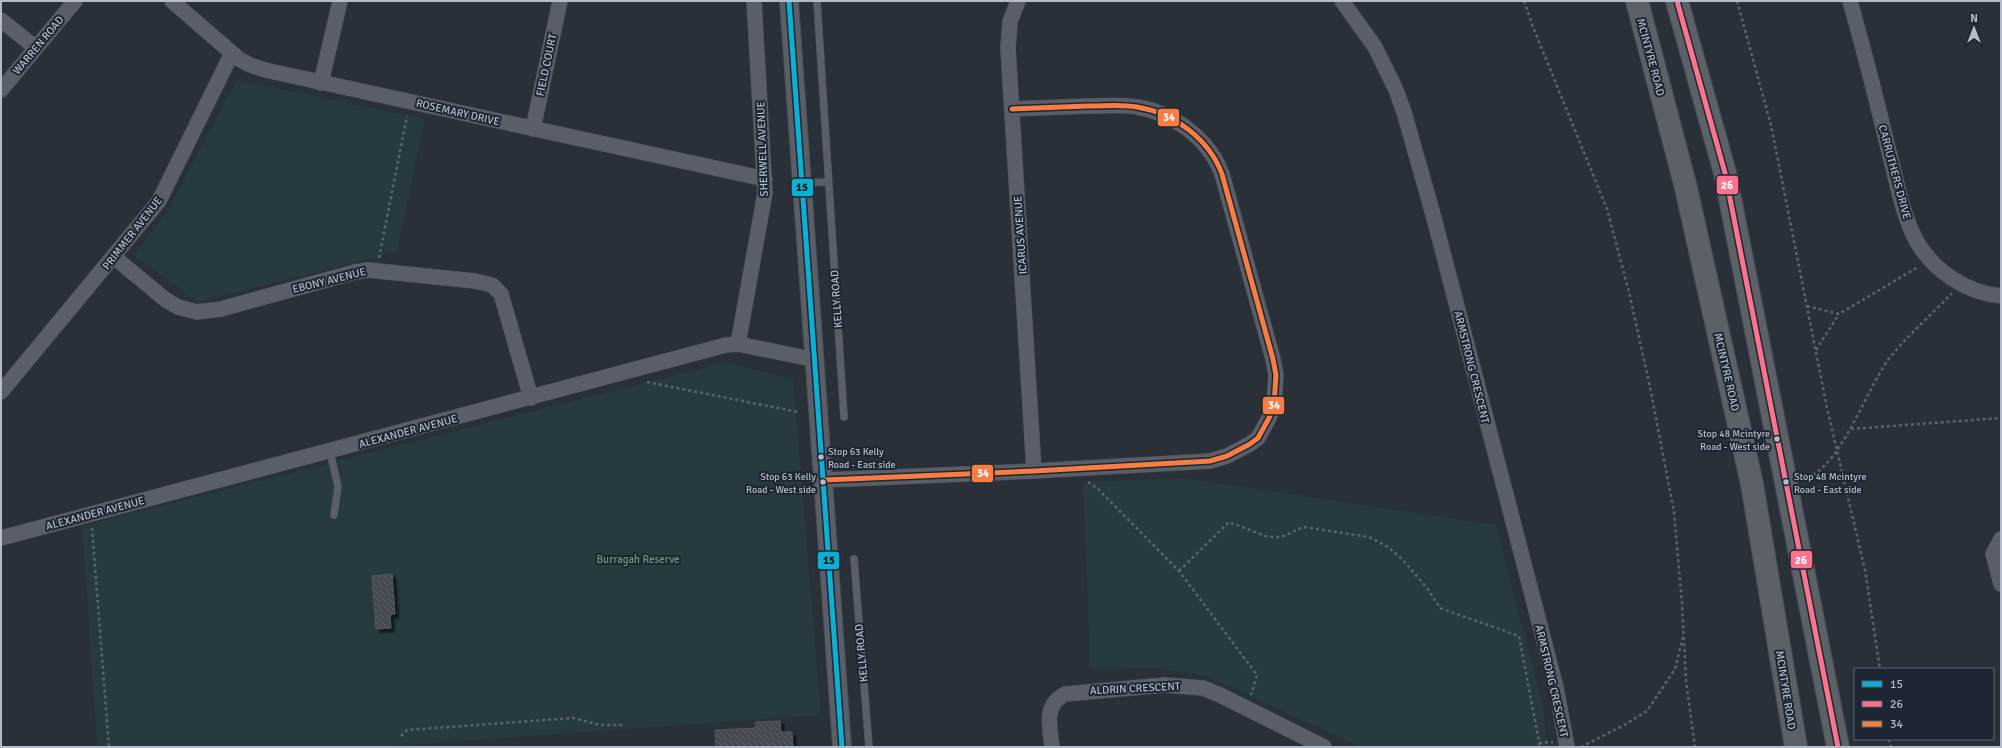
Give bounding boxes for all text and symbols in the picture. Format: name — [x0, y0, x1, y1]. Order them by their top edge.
north arrow — [1954, 8, 1994, 48]
text: N — [1970, 12, 1978, 25]
street label: WARREN ROAD — [10, 13, 67, 77]
street label: MCINTYRE ROAD — [1634, 17, 1667, 97]
street label: FIELD COURT — [534, 32, 560, 97]
street label: ROSEMARY DRIVE — [415, 97, 501, 128]
street label: SHERWELL AVENUE — [754, 101, 771, 197]
line badge: 34 — [1157, 108, 1180, 127]
text: 34 — [1163, 111, 1175, 124]
street label: CARRUTHERS DRIVE — [1876, 123, 1913, 221]
line badge: 26 — [1716, 175, 1739, 195]
line badge: 15 — [791, 178, 814, 197]
text: 26 — [1721, 179, 1733, 192]
text: 15 — [796, 181, 808, 194]
street label: PRIMMER AVENUE — [100, 194, 165, 272]
street label: ICARUS AVENUE — [1011, 195, 1030, 275]
street label: EBONY AVENUE — [291, 265, 367, 296]
street label: KELLY ROAD — [828, 269, 845, 329]
street label: ARMSTRONG CRESCENT — [1451, 310, 1492, 425]
street label: MCINTYRE ROAD — [1711, 332, 1742, 412]
line badge: 34 — [1262, 396, 1285, 415]
text: 34 — [1268, 399, 1280, 412]
street label: ALEXANDER AVENUE — [357, 412, 459, 451]
place label: Stop 48 Mcintyre Road - West side — [1698, 428, 1770, 453]
marker: Stop 48 Mcintyre Road - West side — [1772, 434, 1782, 444]
place label: Stop 63 Kelly Road - East side — [828, 446, 895, 471]
marker: Stop 63 Kelly Road - East side — [816, 452, 826, 462]
line badge: 34 — [971, 464, 994, 483]
text: 34 — [977, 467, 989, 480]
place label: Stop 63 Kelly Road - West side — [746, 471, 816, 496]
place label: Stop 48 Mcintyre Road - East side — [1794, 471, 1866, 496]
marker: Stop 63 Kelly Road - West side — [818, 477, 828, 487]
marker: Stop 48 Mcintyre Road - East side — [1781, 477, 1791, 487]
street label: ALEXANDER AVENUE — [44, 494, 146, 533]
line badge: 26 — [1790, 550, 1813, 569]
line badge: 15 — [817, 551, 840, 570]
park label: Burragah Reserve — [596, 553, 680, 566]
text: 15 — [823, 554, 835, 567]
text: 26 — [1795, 554, 1807, 567]
street label: KELLY ROAD — [852, 623, 871, 683]
street label: ARMSTRONG CRESCENT — [1532, 623, 1571, 739]
street label: MCINTYRE ROAD — [1773, 650, 1798, 731]
legend — [1854, 668, 1994, 740]
text: 15 — [1890, 677, 1903, 692]
street label: ALDRIN CRESCENT — [1089, 680, 1181, 697]
text: 26 — [1890, 697, 1903, 712]
text: 34 — [1890, 717, 1903, 732]

